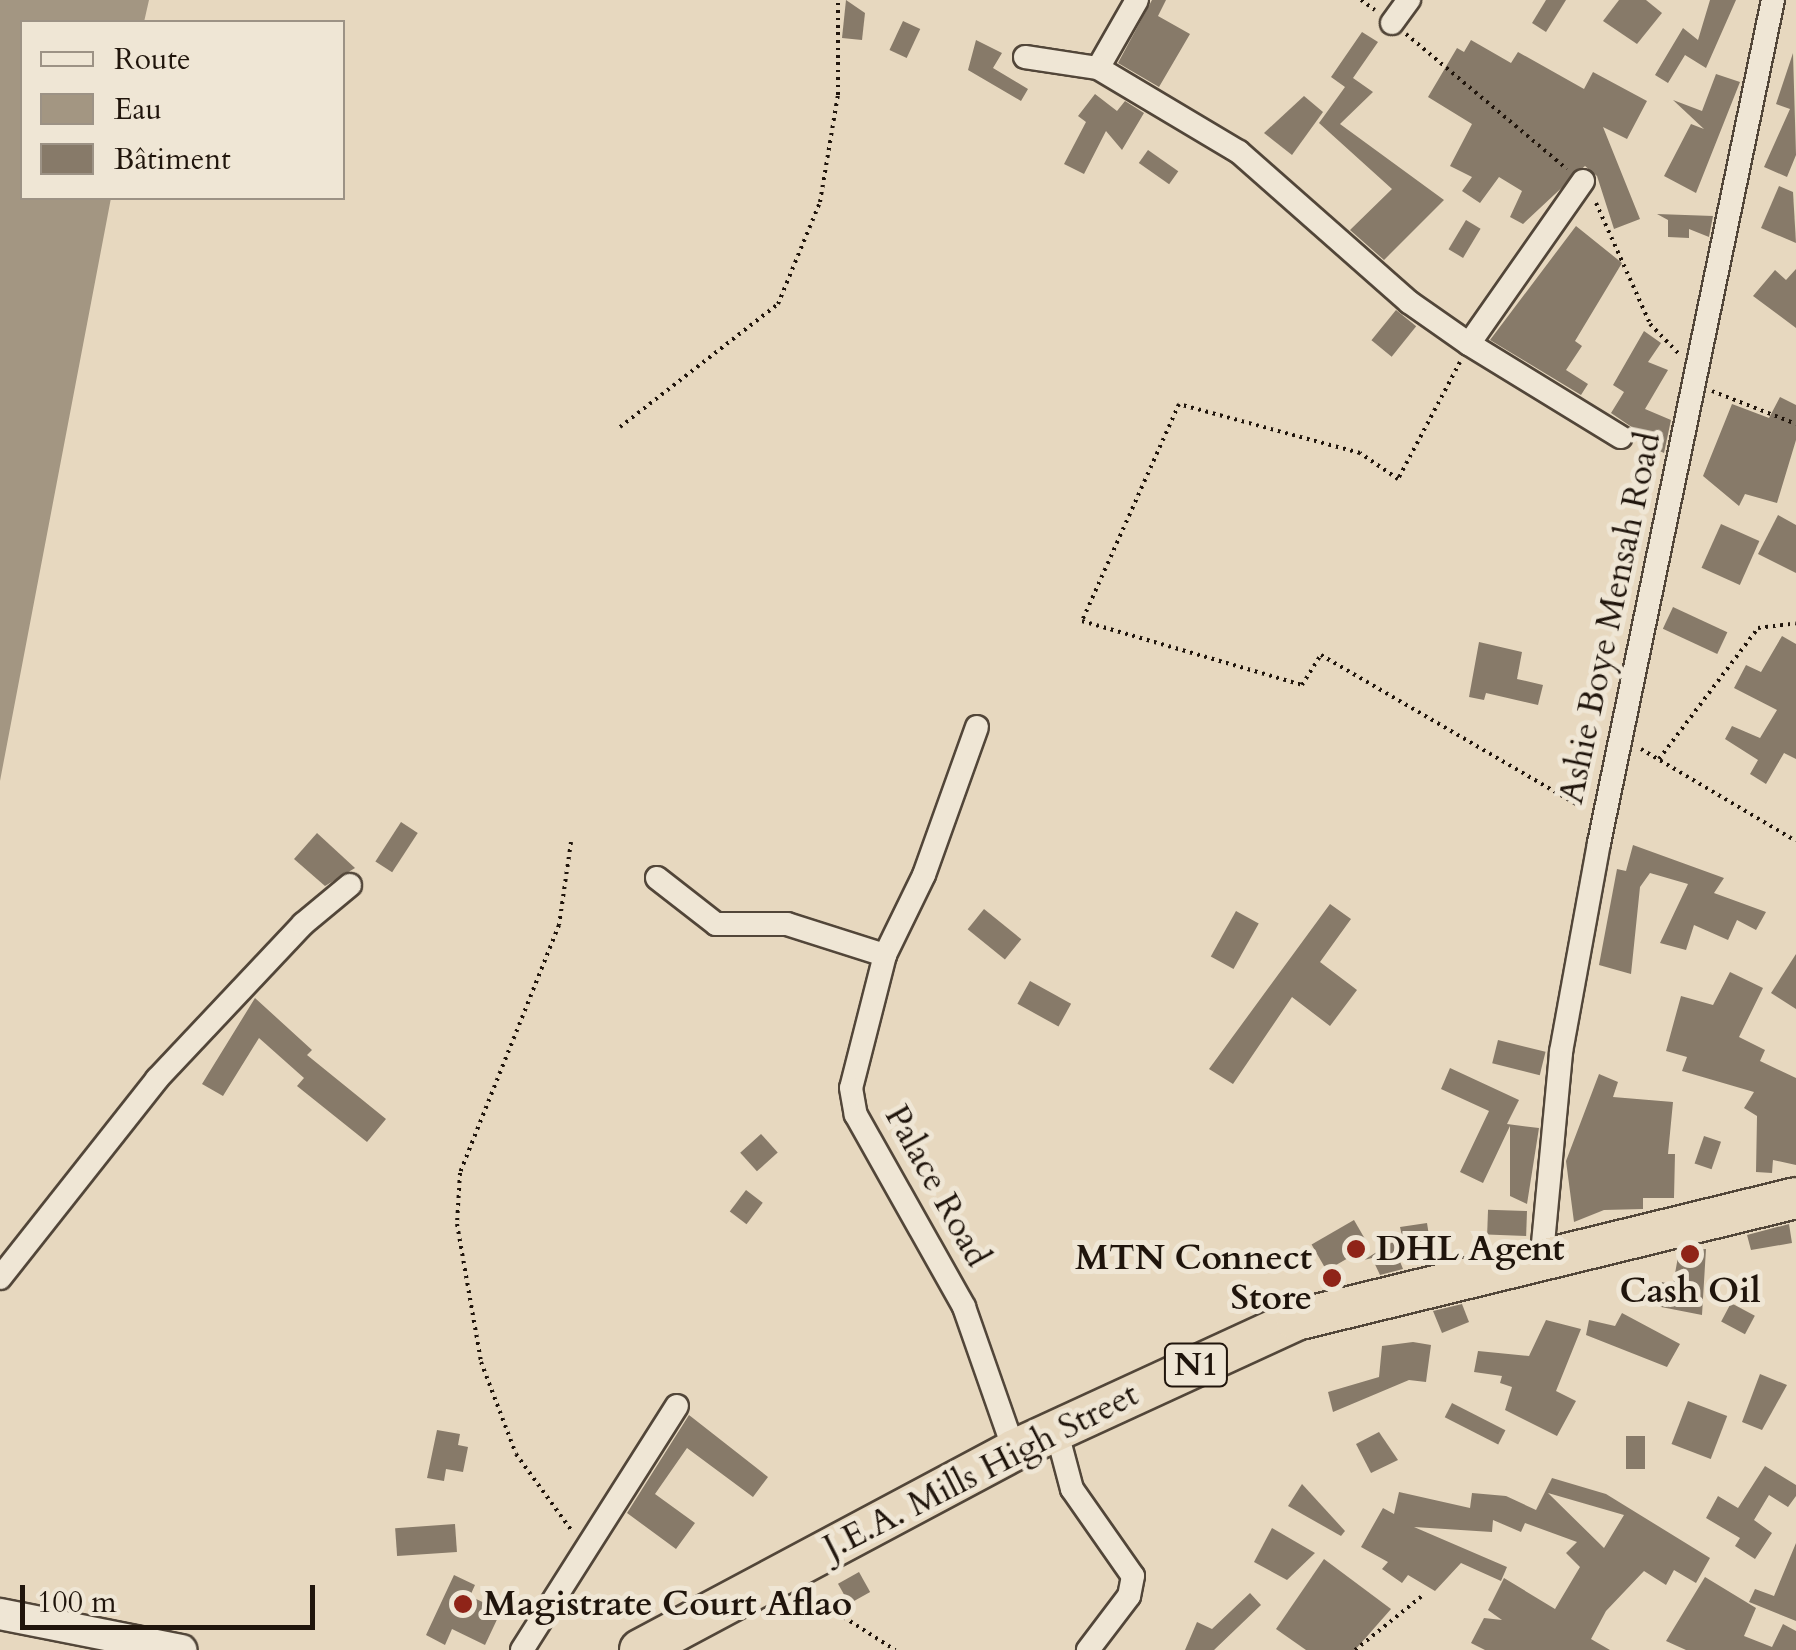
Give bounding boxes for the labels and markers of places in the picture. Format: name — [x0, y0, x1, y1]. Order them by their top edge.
place label: DHL Agent — [1376, 1228, 1565, 1270]
place label: MTN Connect Store — [1075, 1237, 1312, 1319]
marker: DHL Agent — [1345, 1238, 1367, 1260]
marker: Cash Oil — [1679, 1243, 1701, 1265]
marker: MTN Connect Store — [1321, 1267, 1343, 1289]
place label: Cash Oil — [1619, 1270, 1761, 1312]
place label: Magistrate Court Aflao — [483, 1583, 852, 1625]
marker: Magistrate Court Aflao — [452, 1593, 474, 1615]

